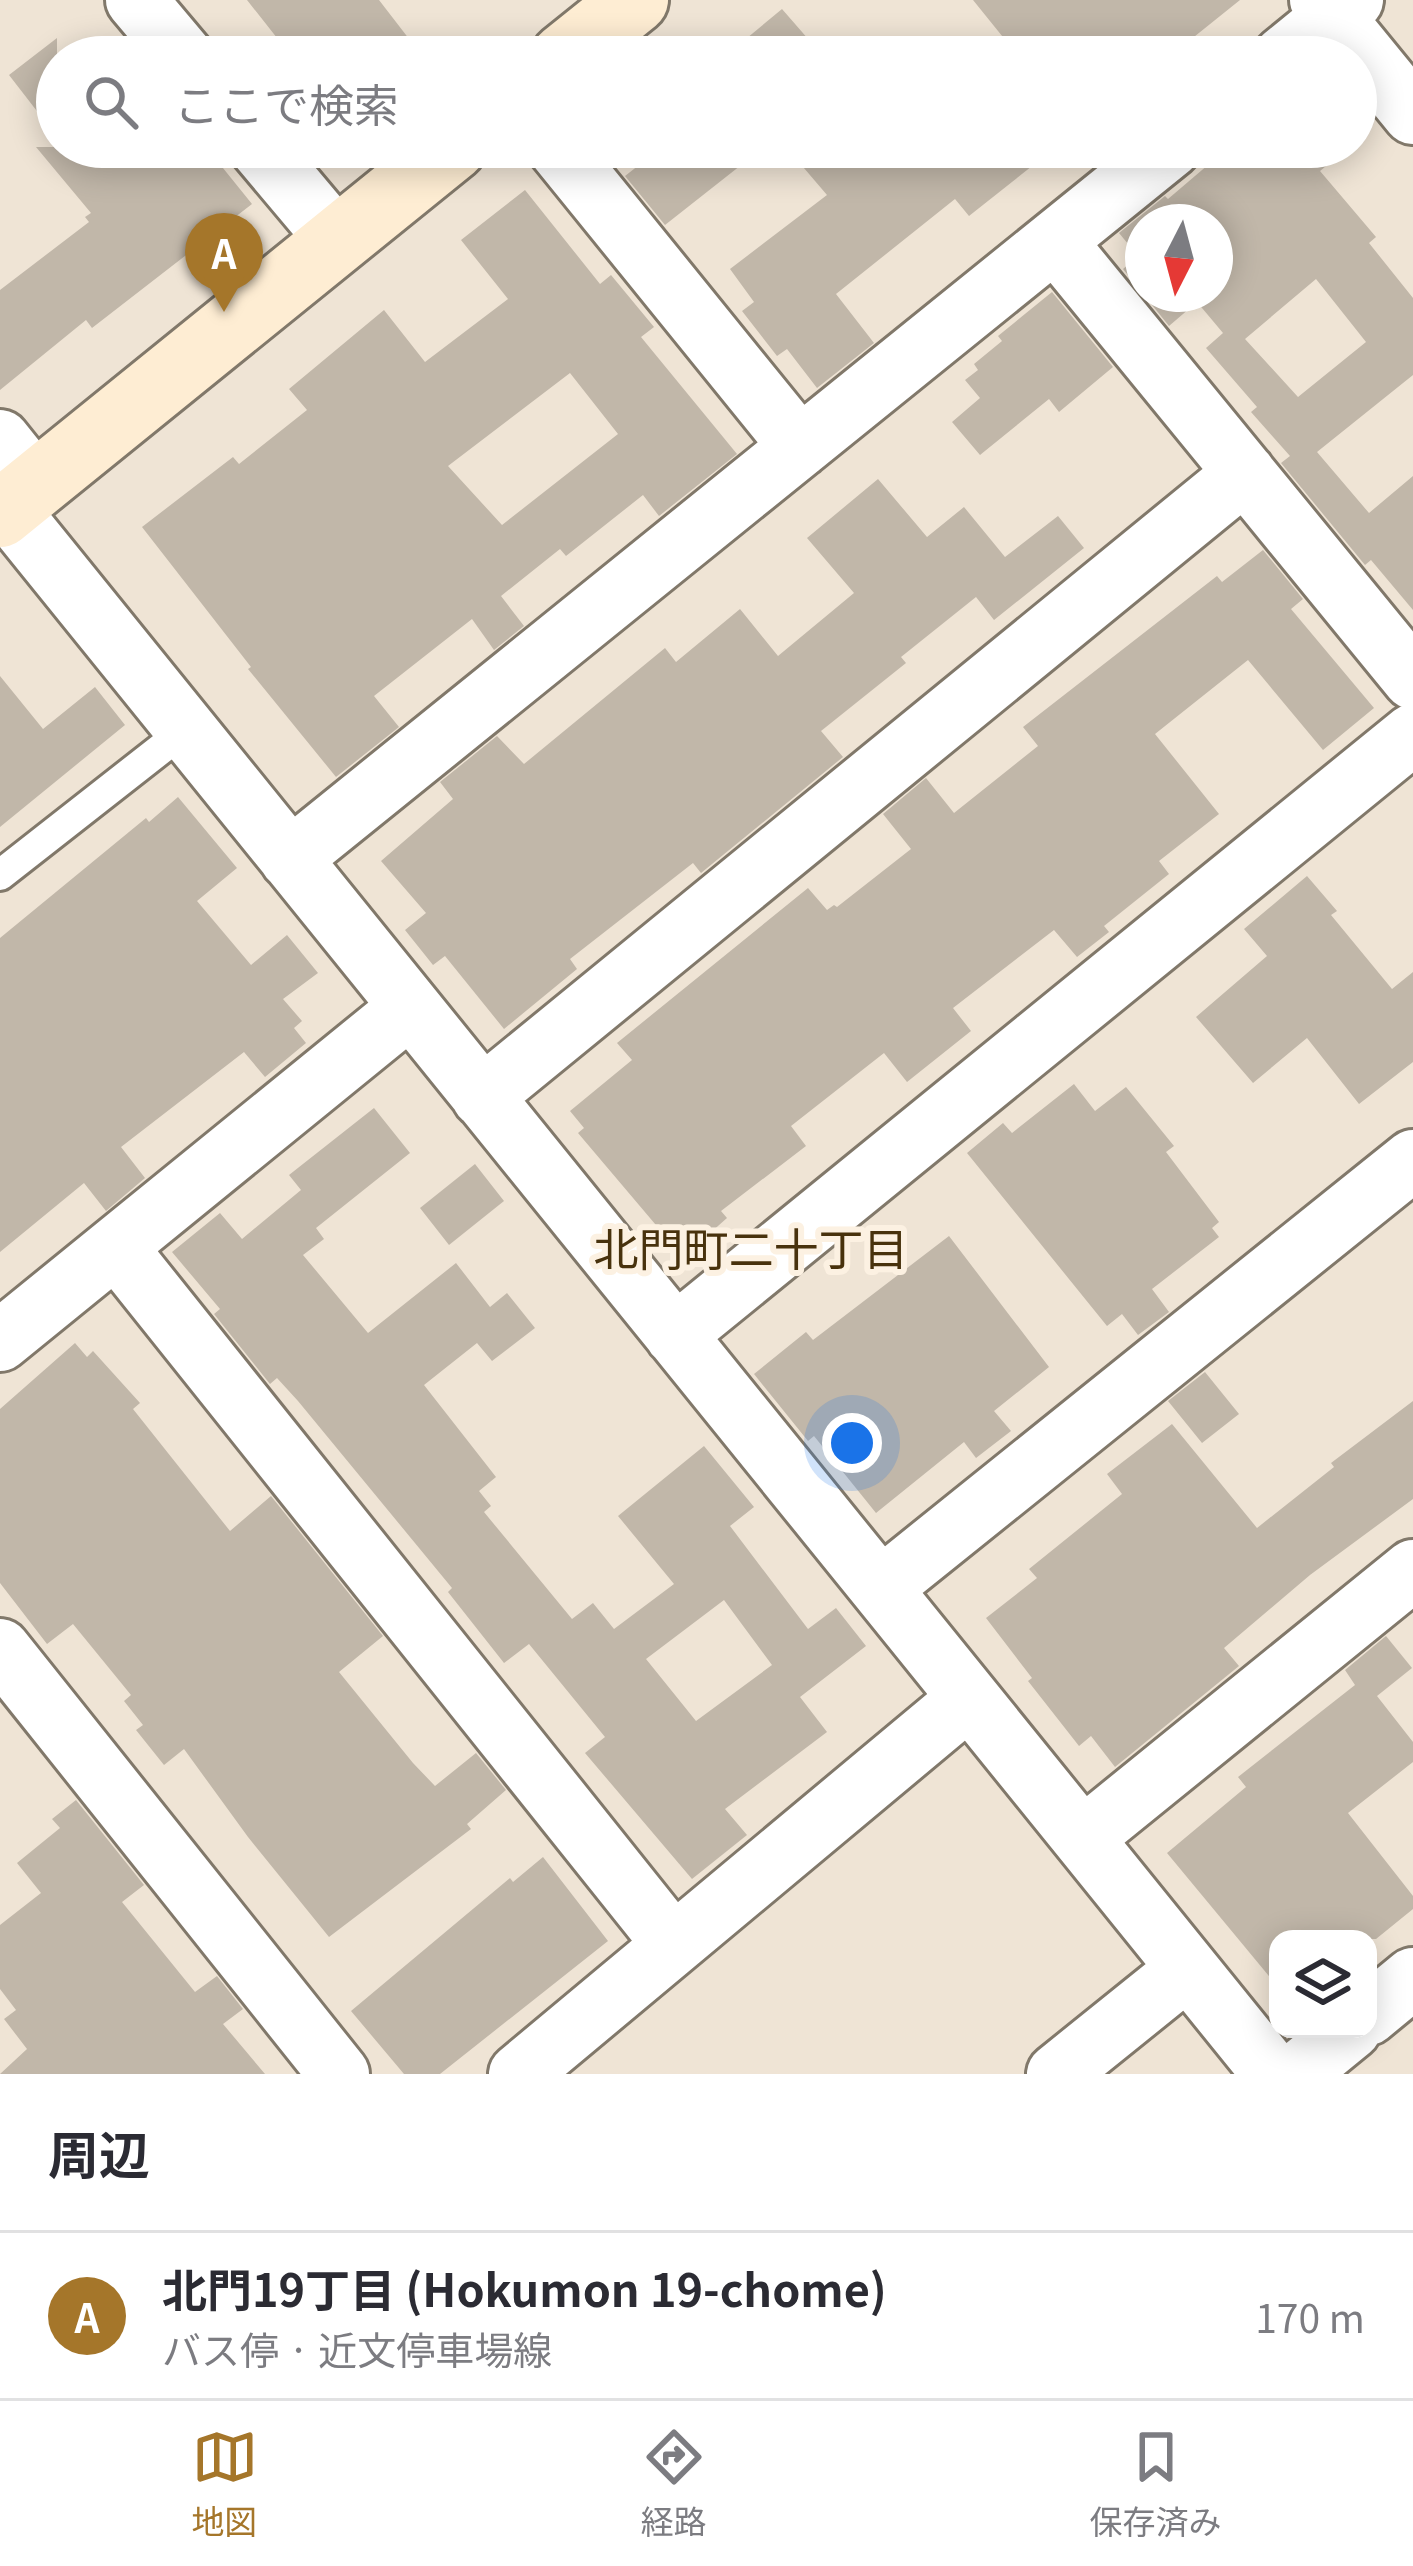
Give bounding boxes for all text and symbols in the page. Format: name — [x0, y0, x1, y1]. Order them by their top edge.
search box — [36, 36, 1377, 168]
icon: search — [78, 69, 144, 135]
text: ここで検索 — [174, 70, 399, 135]
north arrow — [1125, 204, 1233, 312]
pin: A — [185, 213, 263, 312]
district label: 北門町二十丁目 — [593, 1214, 909, 1279]
your location — [822, 1413, 882, 1473]
map controls — [1269, 1930, 1377, 2038]
button: layers — [1269, 1930, 1377, 2038]
text: 周辺 — [48, 2115, 150, 2189]
text: 北門19丁目 (Hokumon 19-chome) — [162, 2255, 887, 2320]
text: A — [75, 2288, 100, 2344]
text: 170 m — [1255, 2288, 1365, 2344]
text: バス停 · 近文停車場線 — [162, 2320, 552, 2376]
tab: 地図 — [192, 2424, 258, 2544]
tab: 経路 — [641, 2424, 707, 2544]
tab: 保存済み — [1090, 2424, 1222, 2544]

